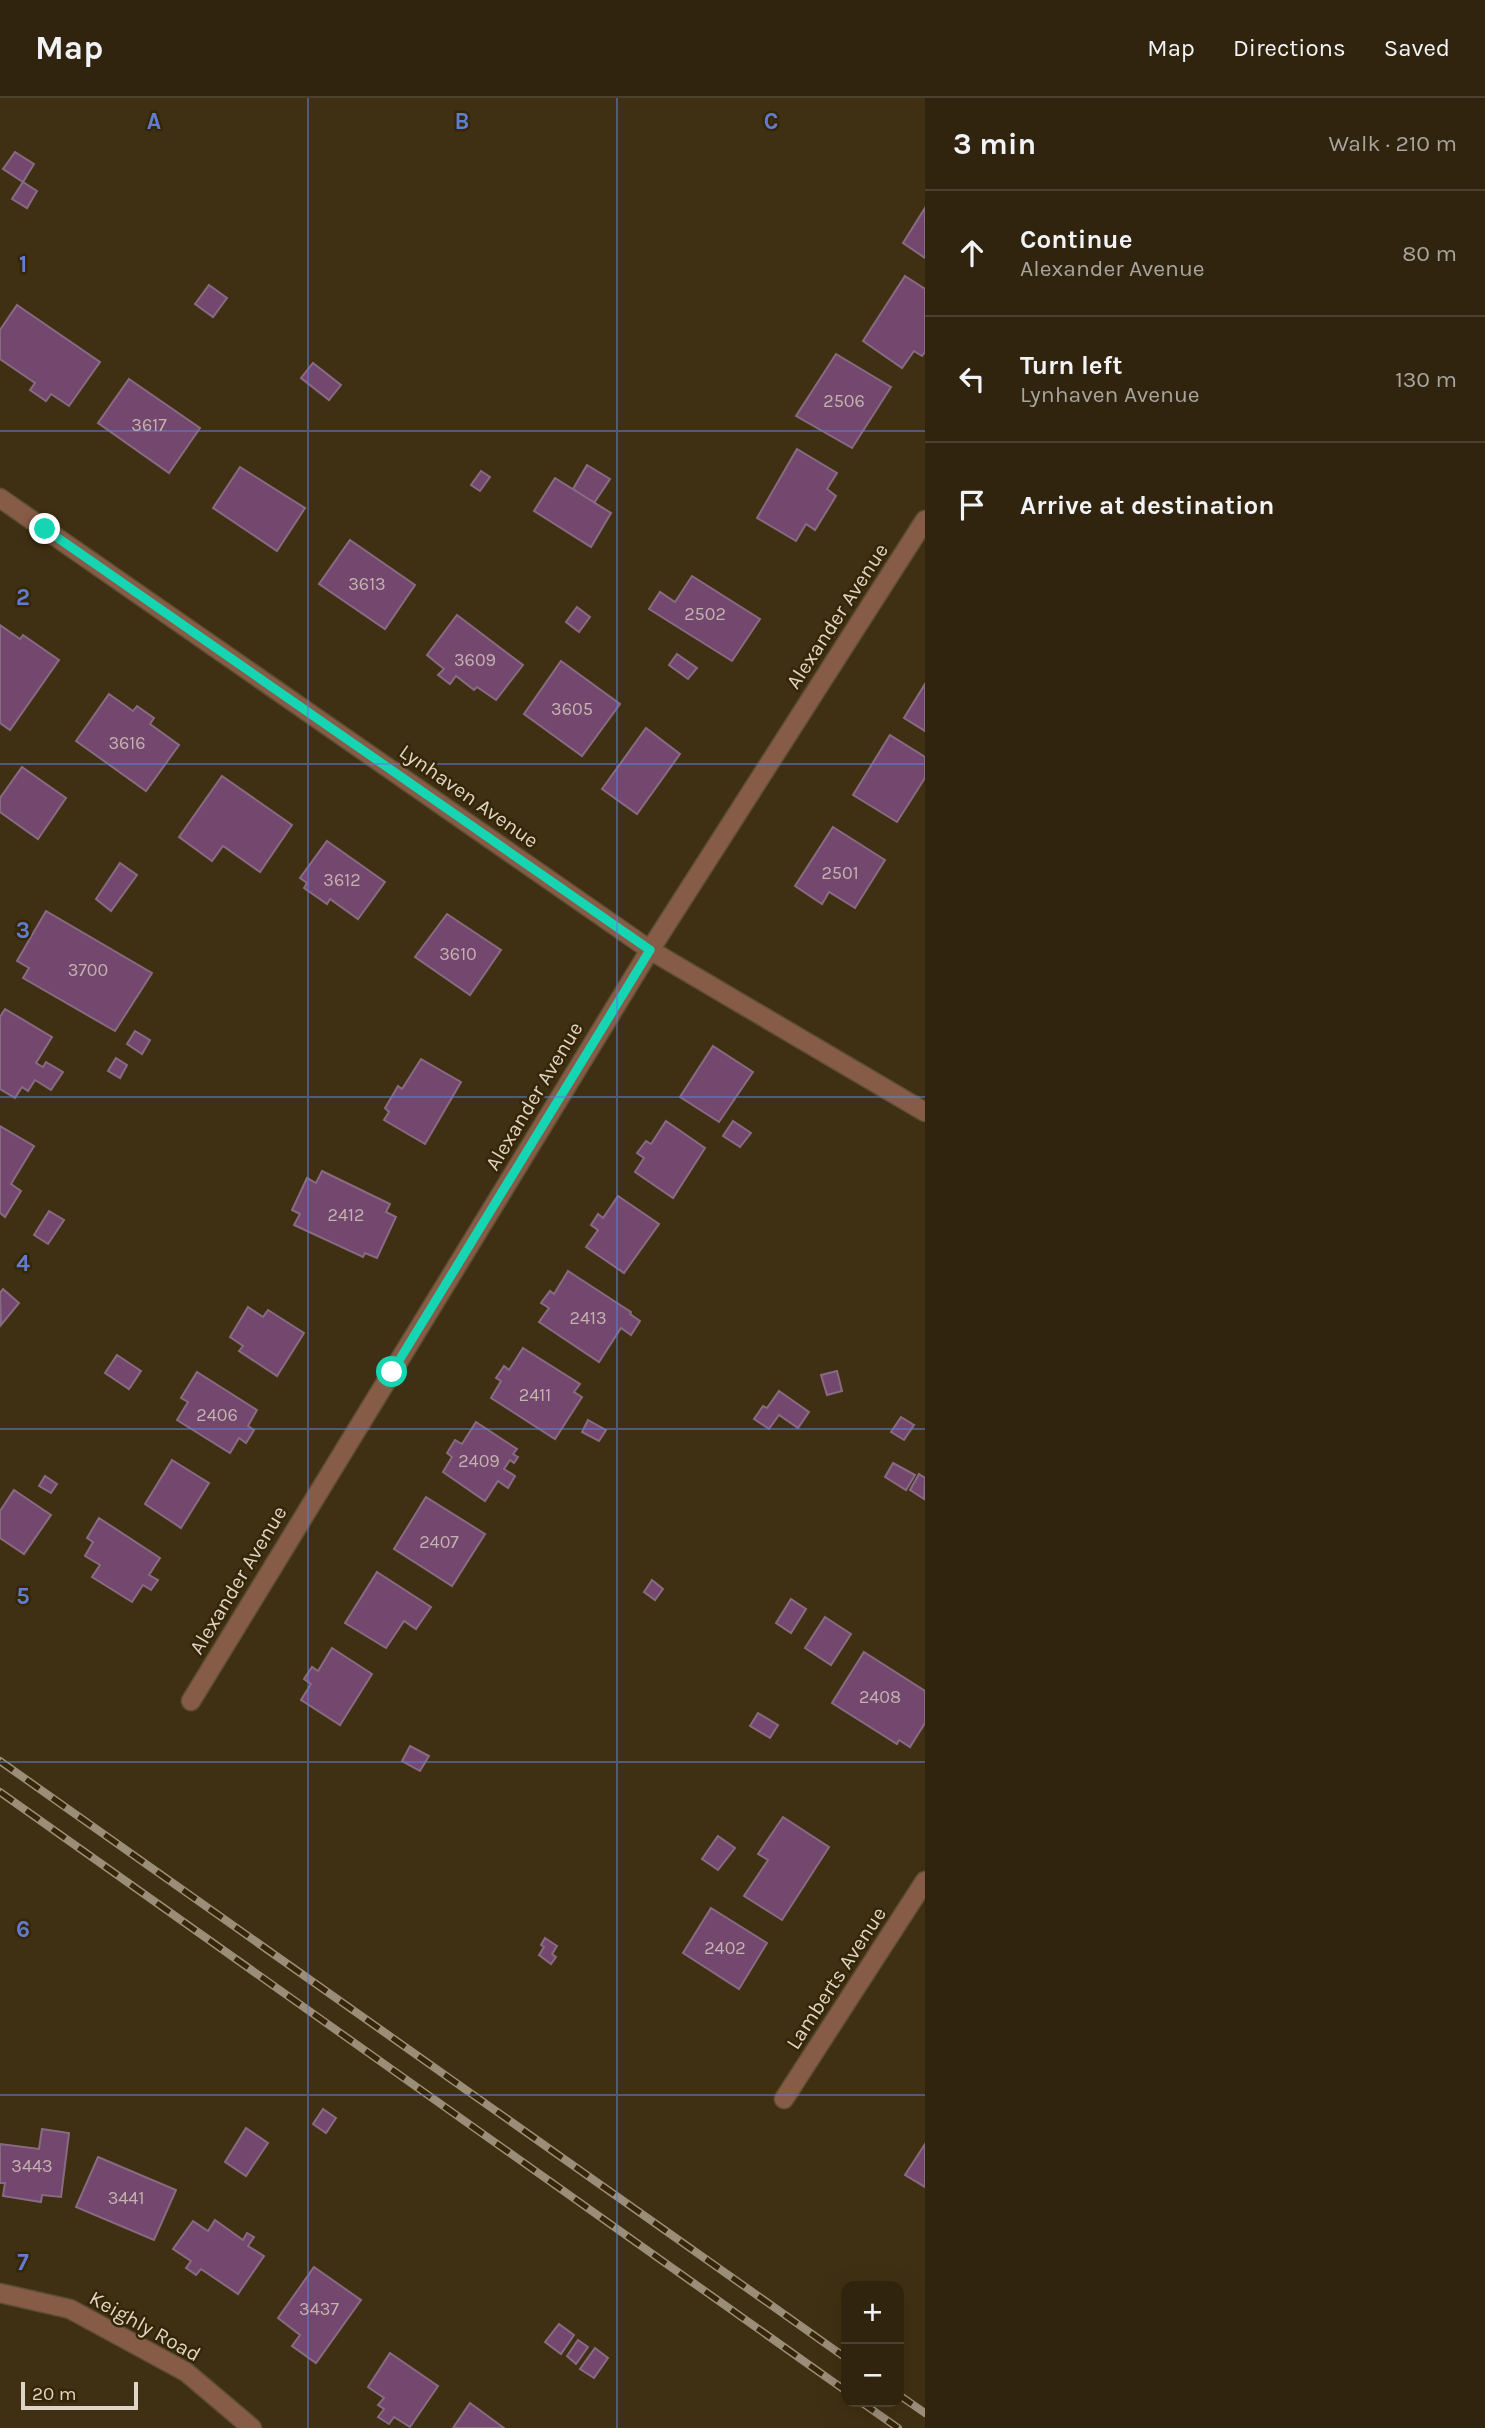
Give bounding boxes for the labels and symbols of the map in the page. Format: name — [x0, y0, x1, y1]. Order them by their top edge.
text: A — [147, 108, 161, 135]
text: B — [455, 108, 469, 135]
text: C — [764, 108, 778, 135]
text: 1 — [19, 251, 27, 278]
house number: 2506 — [823, 390, 865, 412]
house number: 3617 — [131, 414, 167, 436]
route end — [29, 513, 60, 544]
street label: Alexander Avenue — [781, 539, 893, 693]
house number: 3613 — [348, 573, 386, 595]
text: 2 — [16, 584, 30, 611]
house number: 2502 — [684, 603, 726, 625]
house number: 3609 — [454, 649, 496, 671]
house number: 3605 — [551, 698, 593, 720]
house number: 3616 — [108, 732, 146, 754]
street label: Lynhaven Avenue — [395, 739, 543, 853]
house number: 2501 — [821, 862, 859, 884]
house number: 3612 — [323, 869, 361, 891]
text: 3 — [16, 917, 30, 944]
house number: 3610 — [439, 943, 477, 965]
house number: 3700 — [68, 959, 108, 981]
street label: Alexander Avenue — [480, 1018, 588, 1174]
house number: 2412 — [328, 1204, 364, 1226]
text: 4 — [16, 1250, 30, 1277]
house number: 2413 — [569, 1307, 607, 1329]
route start — [376, 1356, 407, 1387]
house number: 2411 — [519, 1384, 551, 1406]
house number: 2406 — [196, 1404, 238, 1426]
house number: 2409 — [458, 1450, 500, 1472]
street label: Alexander Avenue — [184, 1502, 292, 1658]
house number: 2407 — [419, 1531, 459, 1553]
text: 5 — [16, 1583, 30, 1610]
house number: 2408 — [859, 1686, 901, 1708]
street label: Lamberts Avenue — [781, 1902, 891, 2054]
text: 6 — [16, 1916, 30, 1943]
house number: 2402 — [704, 1937, 746, 1959]
house number: 3443 — [11, 2155, 53, 2177]
house number: 3441 — [108, 2187, 144, 2209]
text: 7 — [17, 2249, 29, 2276]
street label: Keighly Road — [85, 2286, 205, 2366]
house number: 3437 — [299, 2298, 339, 2320]
scale bar — [21, 2379, 138, 2411]

